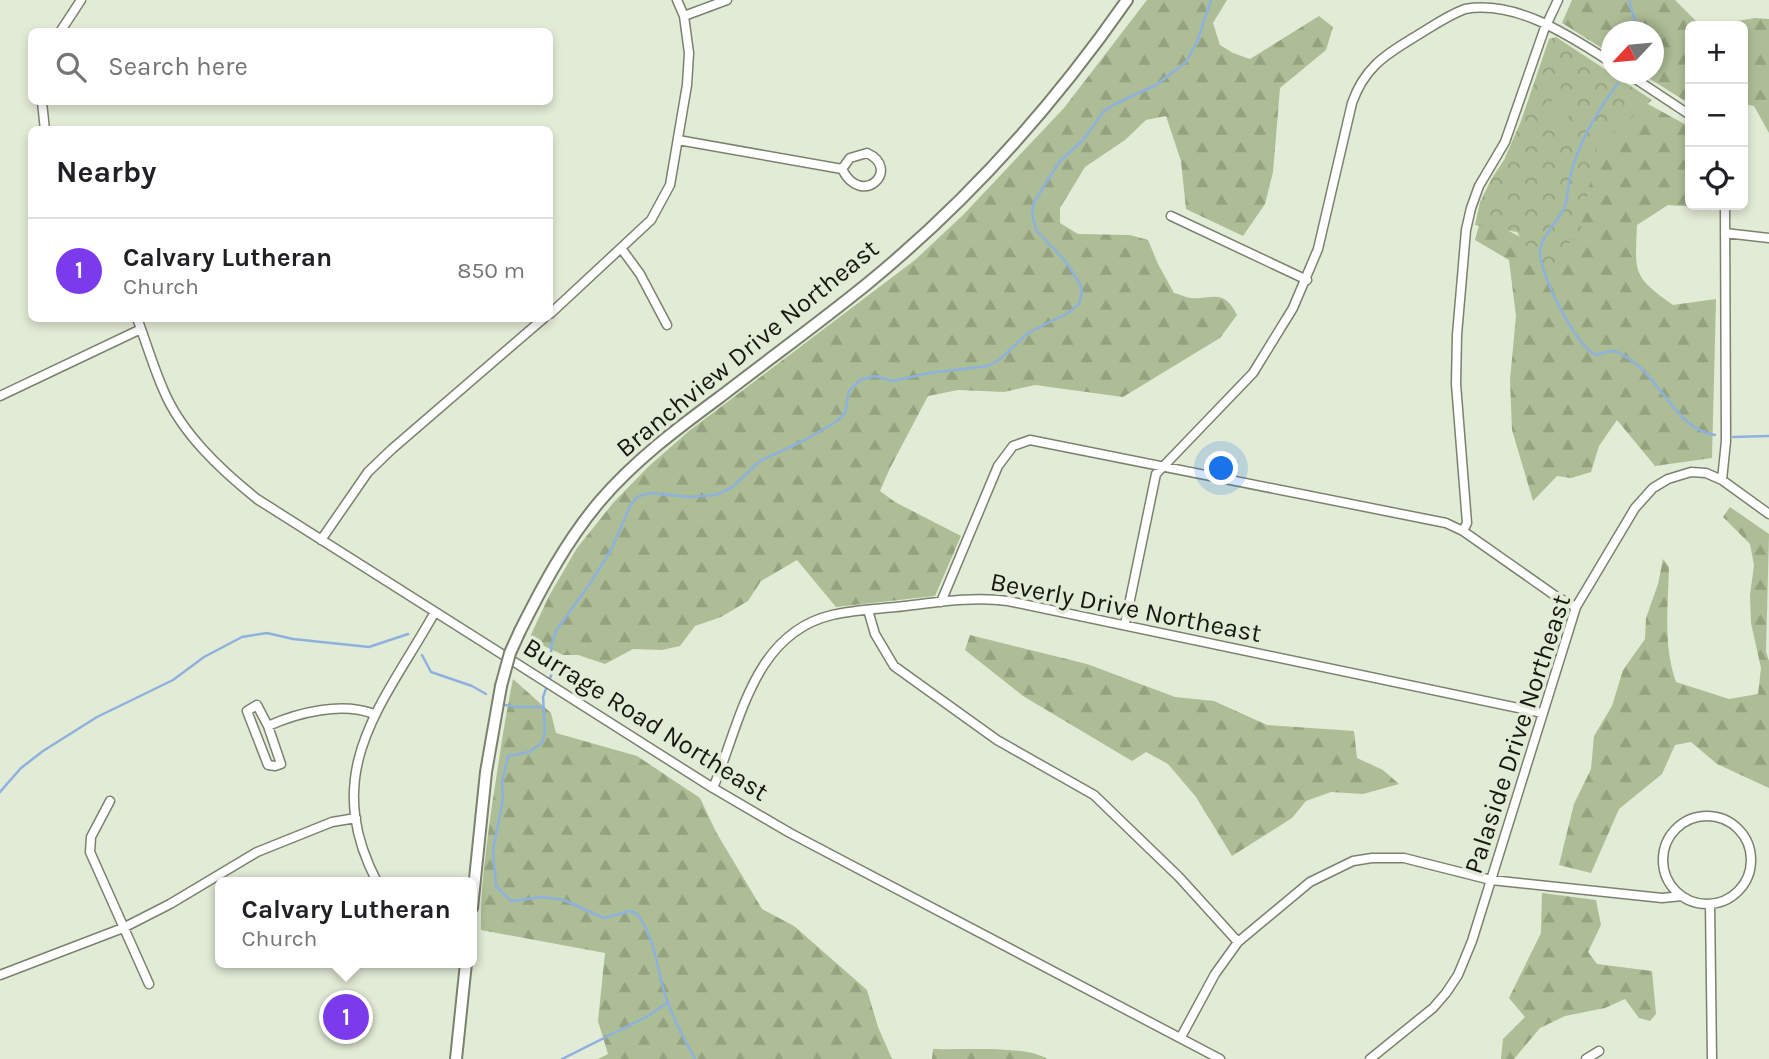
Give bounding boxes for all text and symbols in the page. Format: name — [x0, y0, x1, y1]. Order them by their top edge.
north arrow — [1601, 21, 1664, 84]
map controls — [1685, 21, 1748, 210]
button: + — [1685, 21, 1748, 84]
search box — [28, 28, 553, 105]
icon: search — [52, 48, 90, 86]
text: Search here — [108, 51, 248, 82]
button: − — [1685, 84, 1748, 147]
button: locate — [1685, 147, 1748, 210]
text: Nearby — [56, 154, 156, 190]
street label: Branchview Drive Northeast — [610, 233, 885, 464]
text: Calvary Lutheran — [123, 242, 332, 273]
text: 1 — [75, 257, 83, 284]
text: 850 m — [457, 257, 525, 284]
text: Church — [123, 273, 199, 300]
your location — [1204, 451, 1238, 485]
street label: Beverly Drive Northeast — [988, 566, 1264, 649]
street label: Palaside Drive Northeast — [1458, 591, 1577, 878]
street label: Burrage Road Northeast — [517, 631, 774, 808]
popup — [215, 877, 477, 968]
text: Calvary Lutheran — [241, 894, 451, 925]
text: Church — [241, 925, 317, 952]
pin: 1 — [323, 991, 369, 1043]

